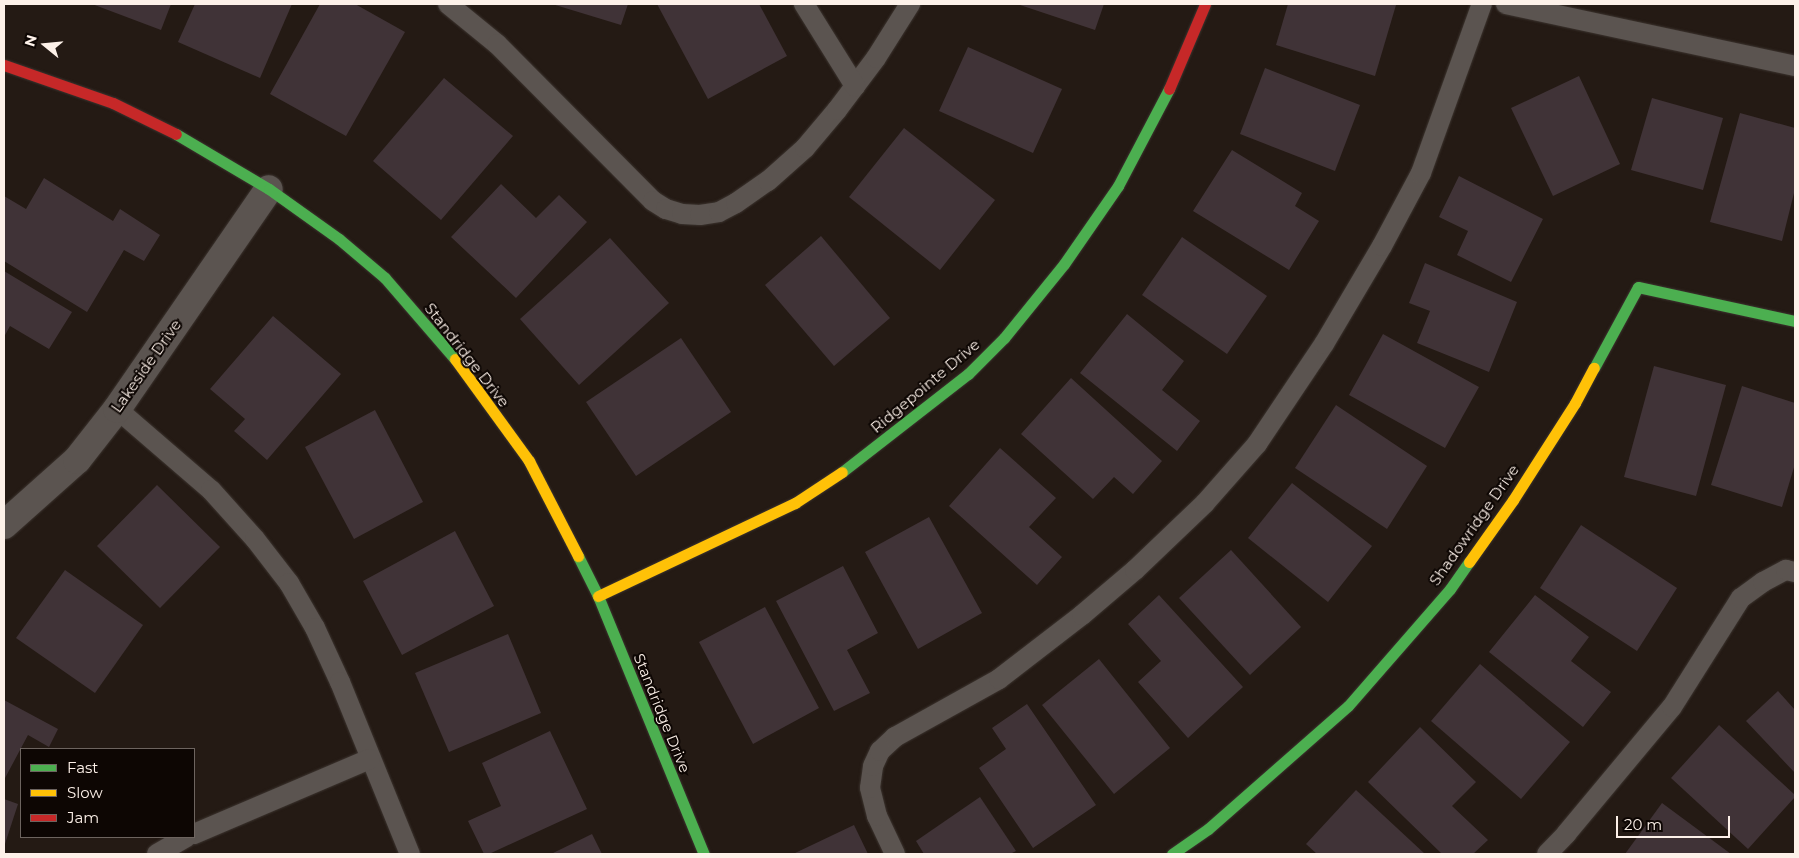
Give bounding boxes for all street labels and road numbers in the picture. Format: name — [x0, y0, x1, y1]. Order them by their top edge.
street label: Standridge Drive — [421, 299, 513, 411]
street label: Lakeside Drive — [107, 316, 185, 416]
street label: Ridgepointe Drive — [867, 335, 983, 437]
street label: Shadowridge Drive — [1425, 461, 1523, 589]
street label: Standridge Drive — [630, 651, 694, 775]

